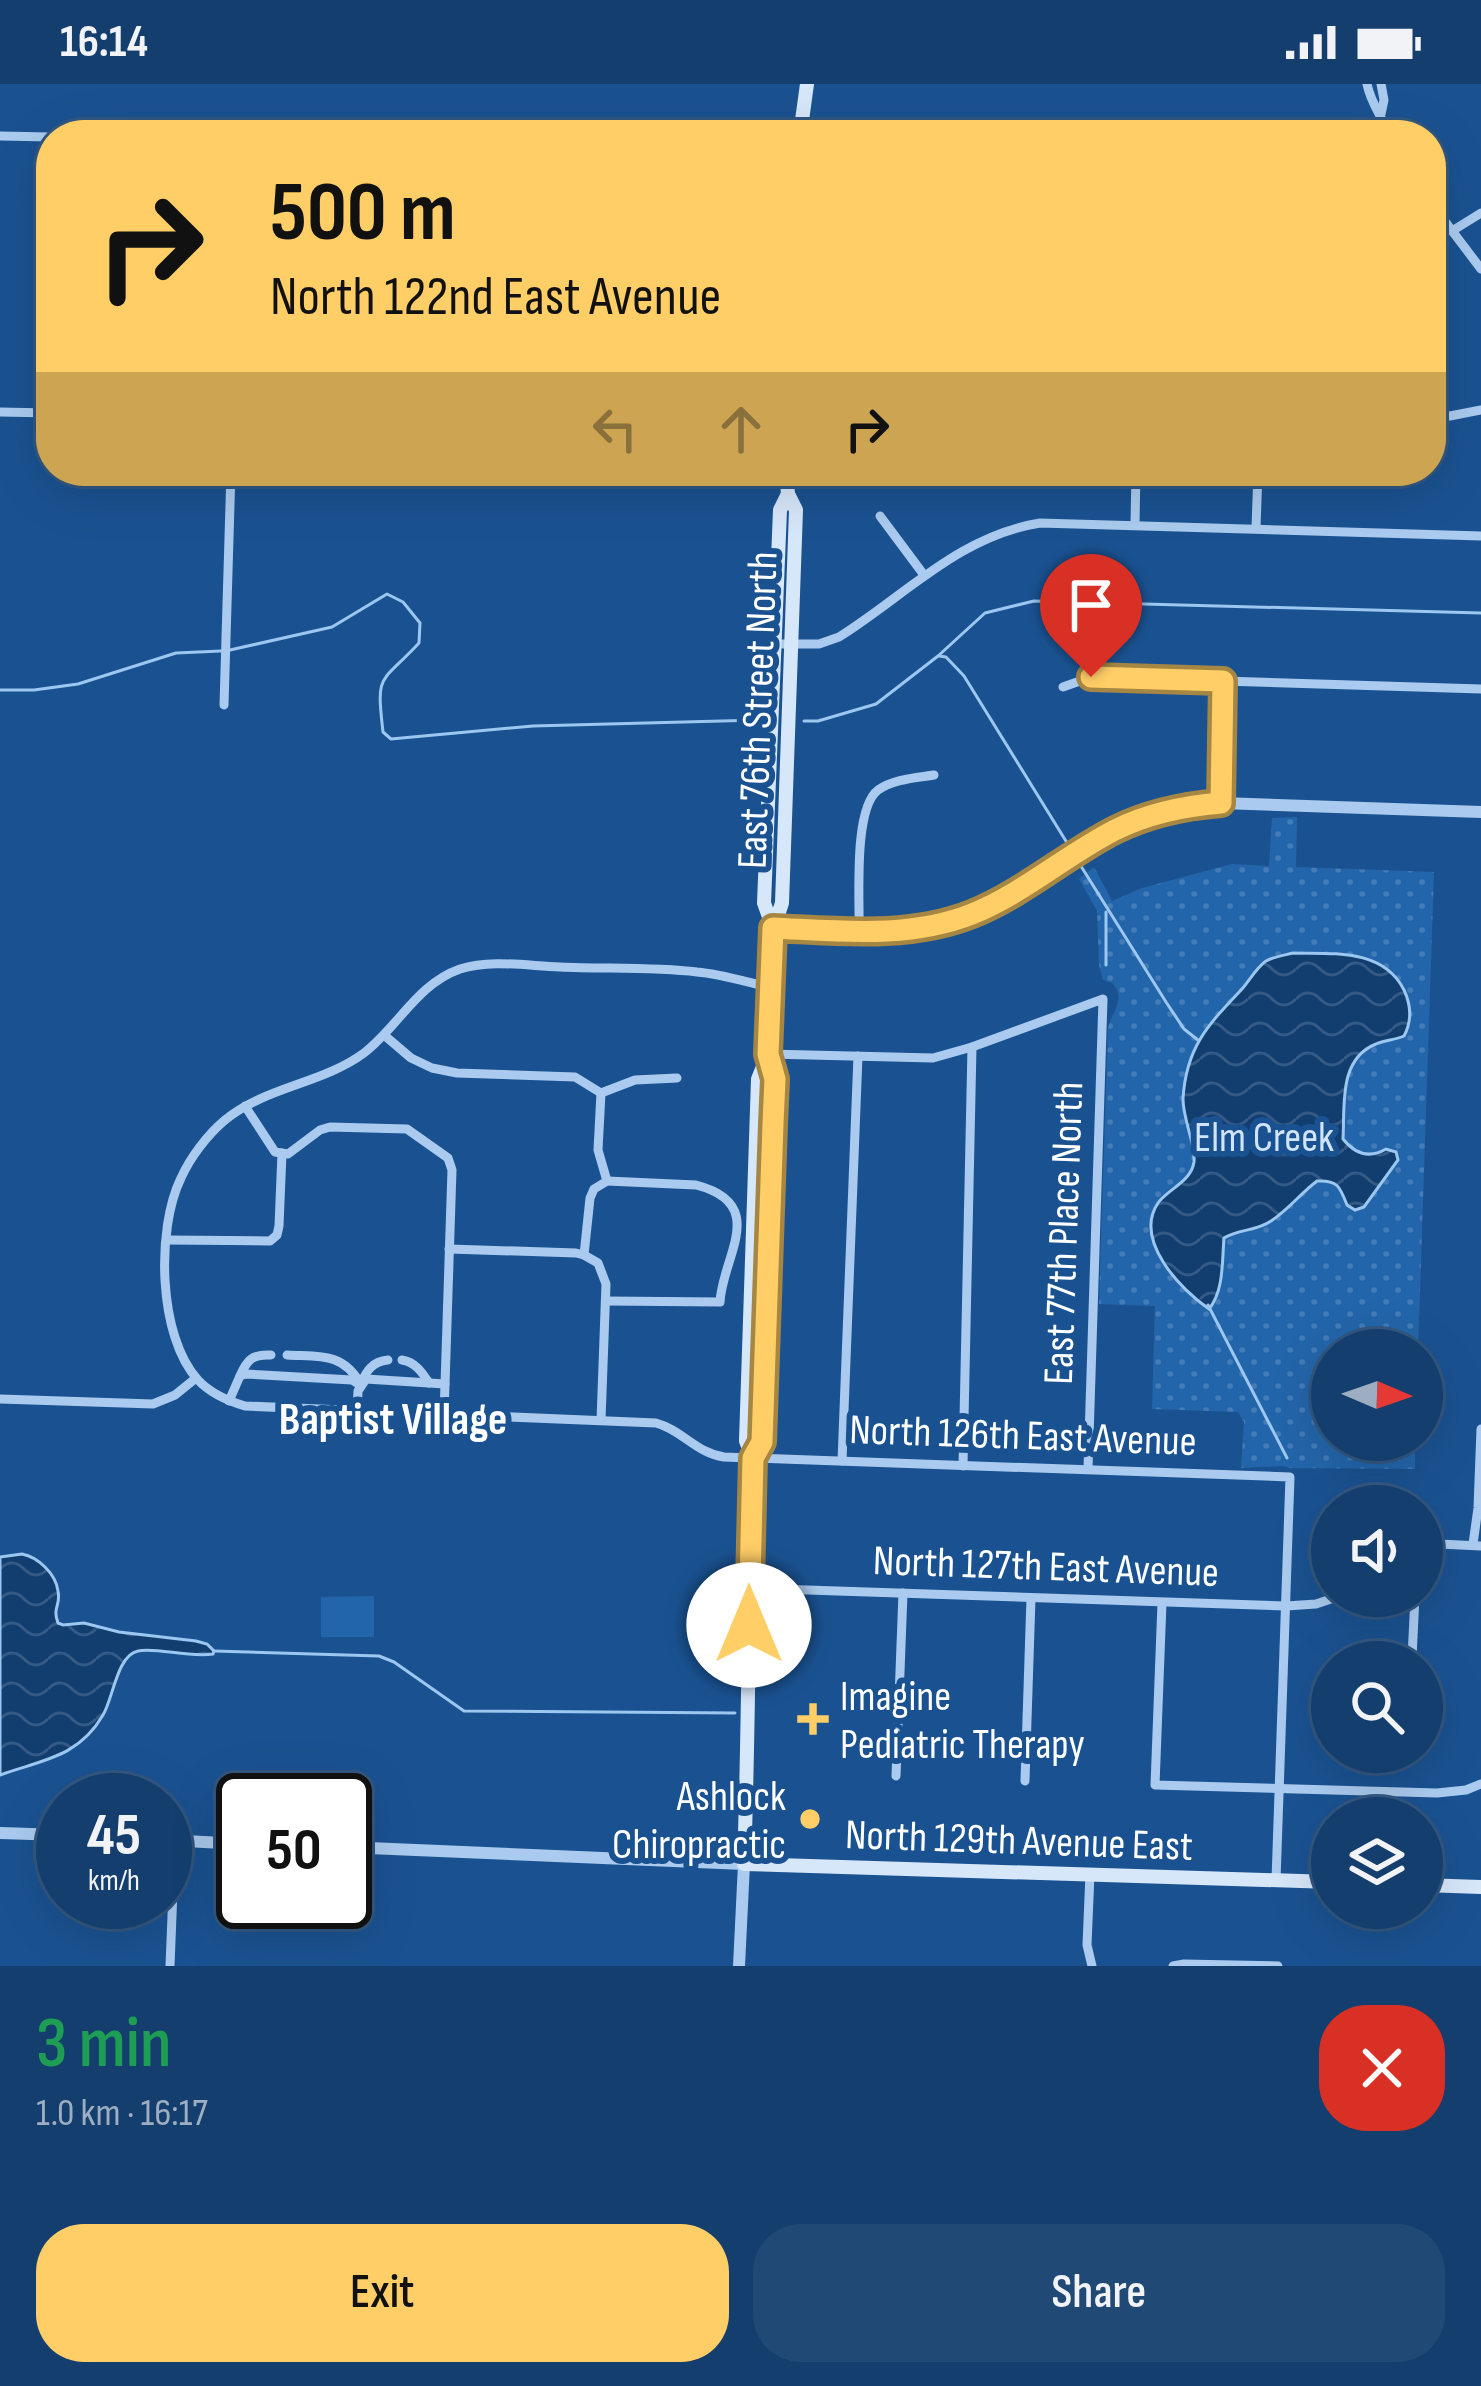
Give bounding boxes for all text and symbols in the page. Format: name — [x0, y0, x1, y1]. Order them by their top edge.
text: 16:14 — [60, 15, 148, 70]
text: 500 m — [270, 163, 456, 264]
icon: right — [72, 168, 228, 324]
text: North 122nd East Avenue — [270, 265, 721, 330]
icon: left — [582, 396, 648, 462]
icon: ahead — [708, 396, 774, 462]
icon: right — [834, 396, 900, 462]
street label: East 76th Street North — [727, 551, 790, 870]
pin — [1040, 554, 1142, 677]
icon: arrive — [1058, 572, 1124, 638]
street label: East 77th Place North — [1034, 1081, 1095, 1385]
park label: Elm Creek — [1194, 1113, 1334, 1164]
north arrow — [1311, 1329, 1443, 1461]
map controls — [1311, 1329, 1443, 1929]
district label: Baptist Village — [279, 1393, 507, 1448]
street label: North 126th East Avenue — [848, 1405, 1197, 1468]
button: sound — [1311, 1485, 1443, 1617]
street label: North 127th East Avenue — [872, 1536, 1220, 1599]
position arrow — [686, 1562, 812, 1688]
button: search — [1311, 1641, 1443, 1773]
place label: Imagine Pediatric Therapy — [840, 1672, 1085, 1771]
marker: Imagine Pediatric Therapy — [797, 1703, 829, 1735]
place label: Ashlock Chiropractic — [612, 1772, 786, 1871]
speed limit sign: 50 — [216, 1773, 372, 1929]
button: layers — [1311, 1797, 1443, 1929]
text: 45 — [87, 1800, 141, 1872]
marker: Ashlock Chiropractic — [797, 1806, 823, 1832]
street label: North 129th Avenue East — [844, 1810, 1194, 1873]
text: km/h — [88, 1863, 140, 1899]
text: 3 min — [36, 2001, 171, 2088]
button: close — [1319, 2005, 1445, 2131]
text: 1.0 km · 16:17 — [36, 2090, 208, 2137]
button: Exit — [36, 2224, 729, 2362]
button: Share — [753, 2224, 1445, 2362]

